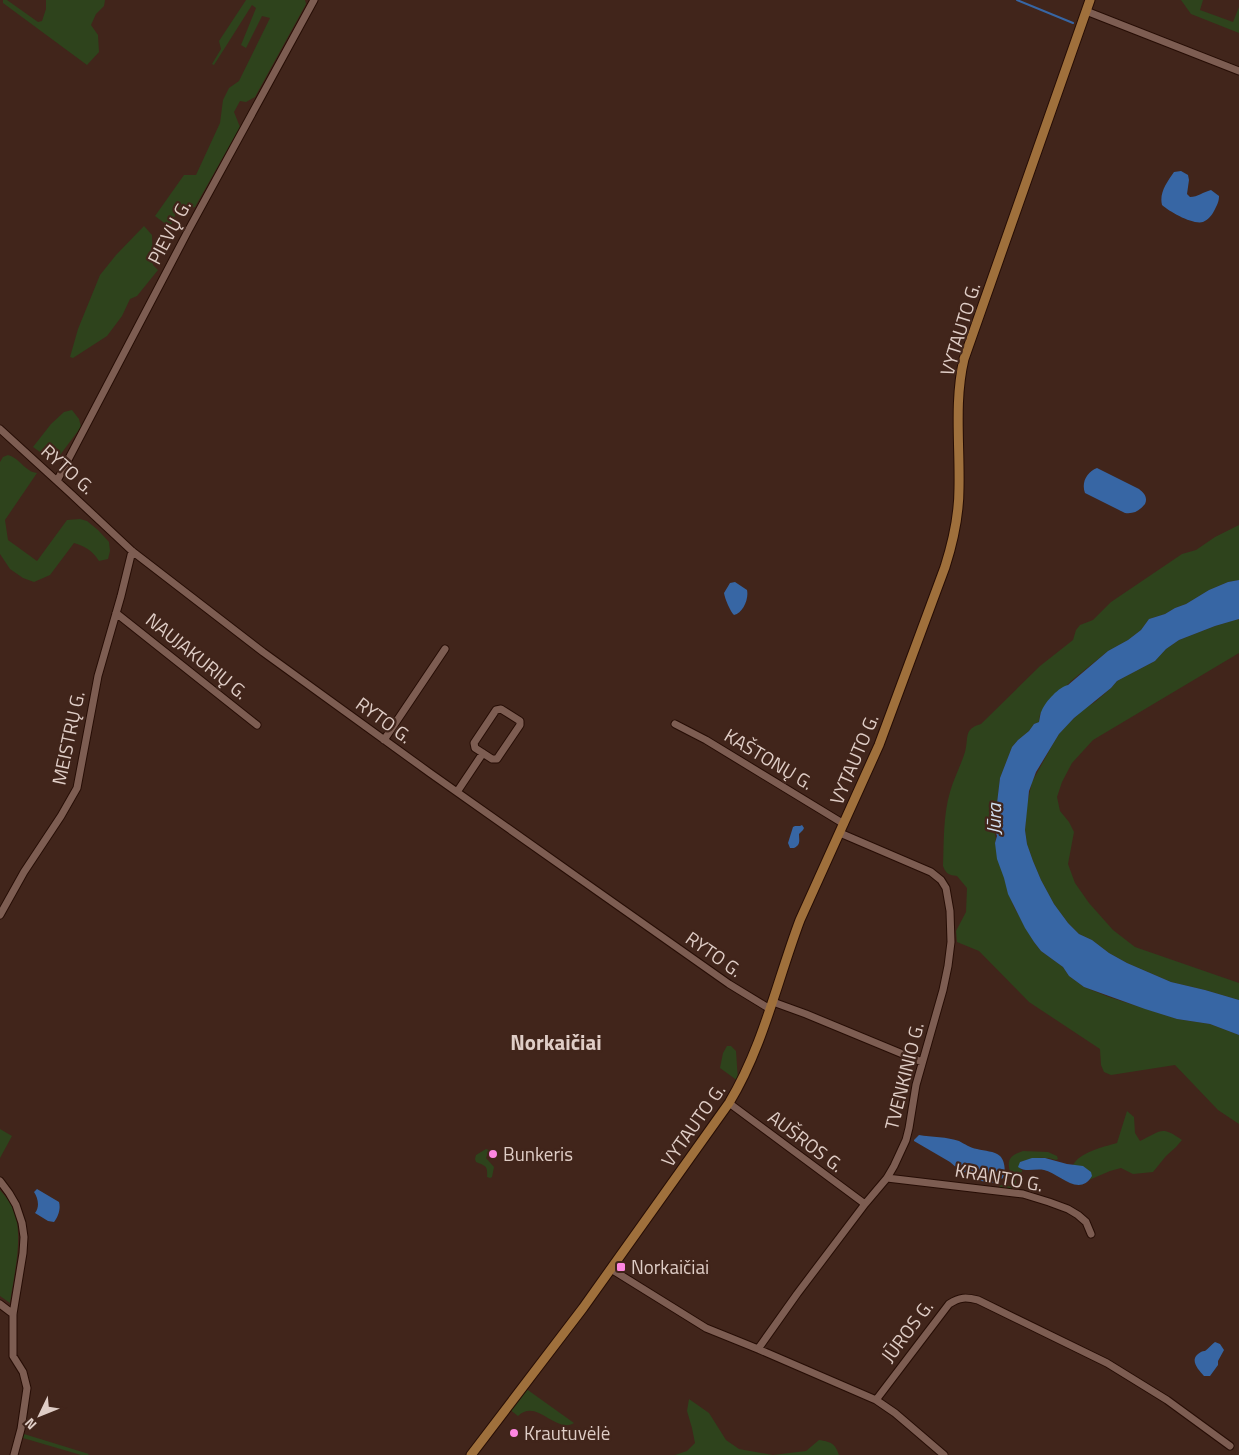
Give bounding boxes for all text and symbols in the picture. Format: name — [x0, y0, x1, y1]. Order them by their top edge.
street label: PIEVŲ G. — [139, 194, 198, 269]
street label: VYTAUTO G. — [932, 279, 987, 379]
street label: RYTO G. — [35, 437, 102, 501]
street label: NAUJAKURIŲ G. — [140, 605, 255, 706]
street label: MEISTRŲ G. — [43, 688, 92, 788]
street label: RYTO G. — [350, 689, 419, 750]
street label: VYTAUTO G. — [821, 709, 886, 809]
street label: KAŠTONŲ G. — [719, 721, 819, 797]
water label: Jūra — [978, 802, 1009, 835]
street label: RYTO G. — [680, 923, 749, 984]
street label: TVENKINIO G. — [876, 1019, 931, 1133]
district label: Norkaičiai — [510, 1026, 602, 1058]
street label: VYTAUTO G. — [653, 1077, 732, 1172]
street label: AUŠROS G. — [762, 1102, 850, 1179]
place label: Bunkeris — [503, 1139, 573, 1168]
marker: Bunkeris — [487, 1148, 499, 1160]
street label: KRANTO G. — [953, 1155, 1045, 1198]
place label: Norkaičiai — [631, 1252, 709, 1281]
marker: Norkaičiai — [615, 1261, 627, 1273]
street label: JŪROS G. — [873, 1293, 940, 1368]
north arrow — [15, 1390, 65, 1440]
text: N — [19, 1413, 41, 1435]
place label: Krautuvėlė — [524, 1418, 610, 1447]
marker: Krautuvėlė — [508, 1427, 520, 1439]

